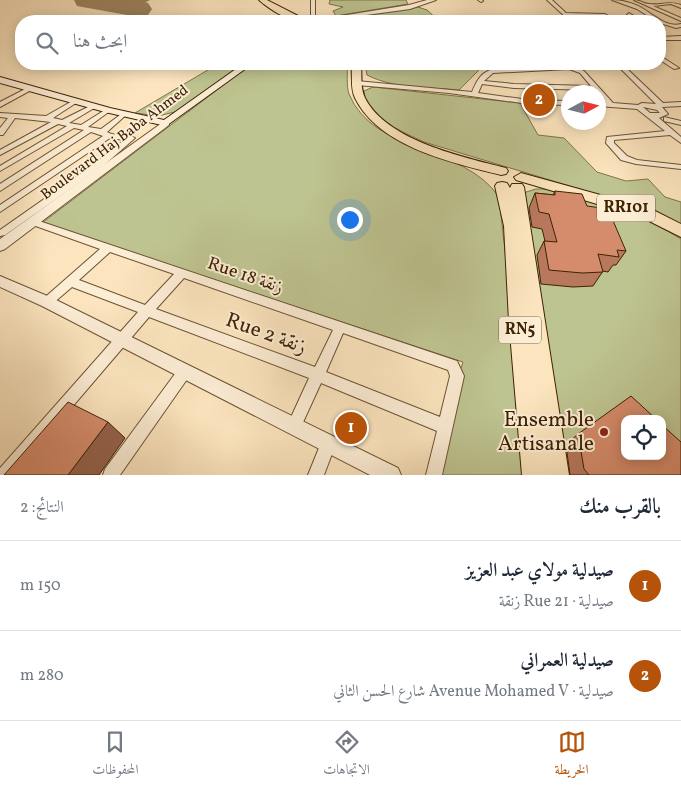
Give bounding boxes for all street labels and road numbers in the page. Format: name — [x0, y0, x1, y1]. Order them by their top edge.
street label: Boulevard Haj Baba Ahmed — [37, 80, 193, 206]
road number: RR101 — [597, 194, 655, 222]
street label: Rue 18 زنقة — [204, 251, 286, 301]
street label: Rue 2 زنقة — [222, 306, 310, 362]
road number: RN5 — [499, 316, 541, 344]

